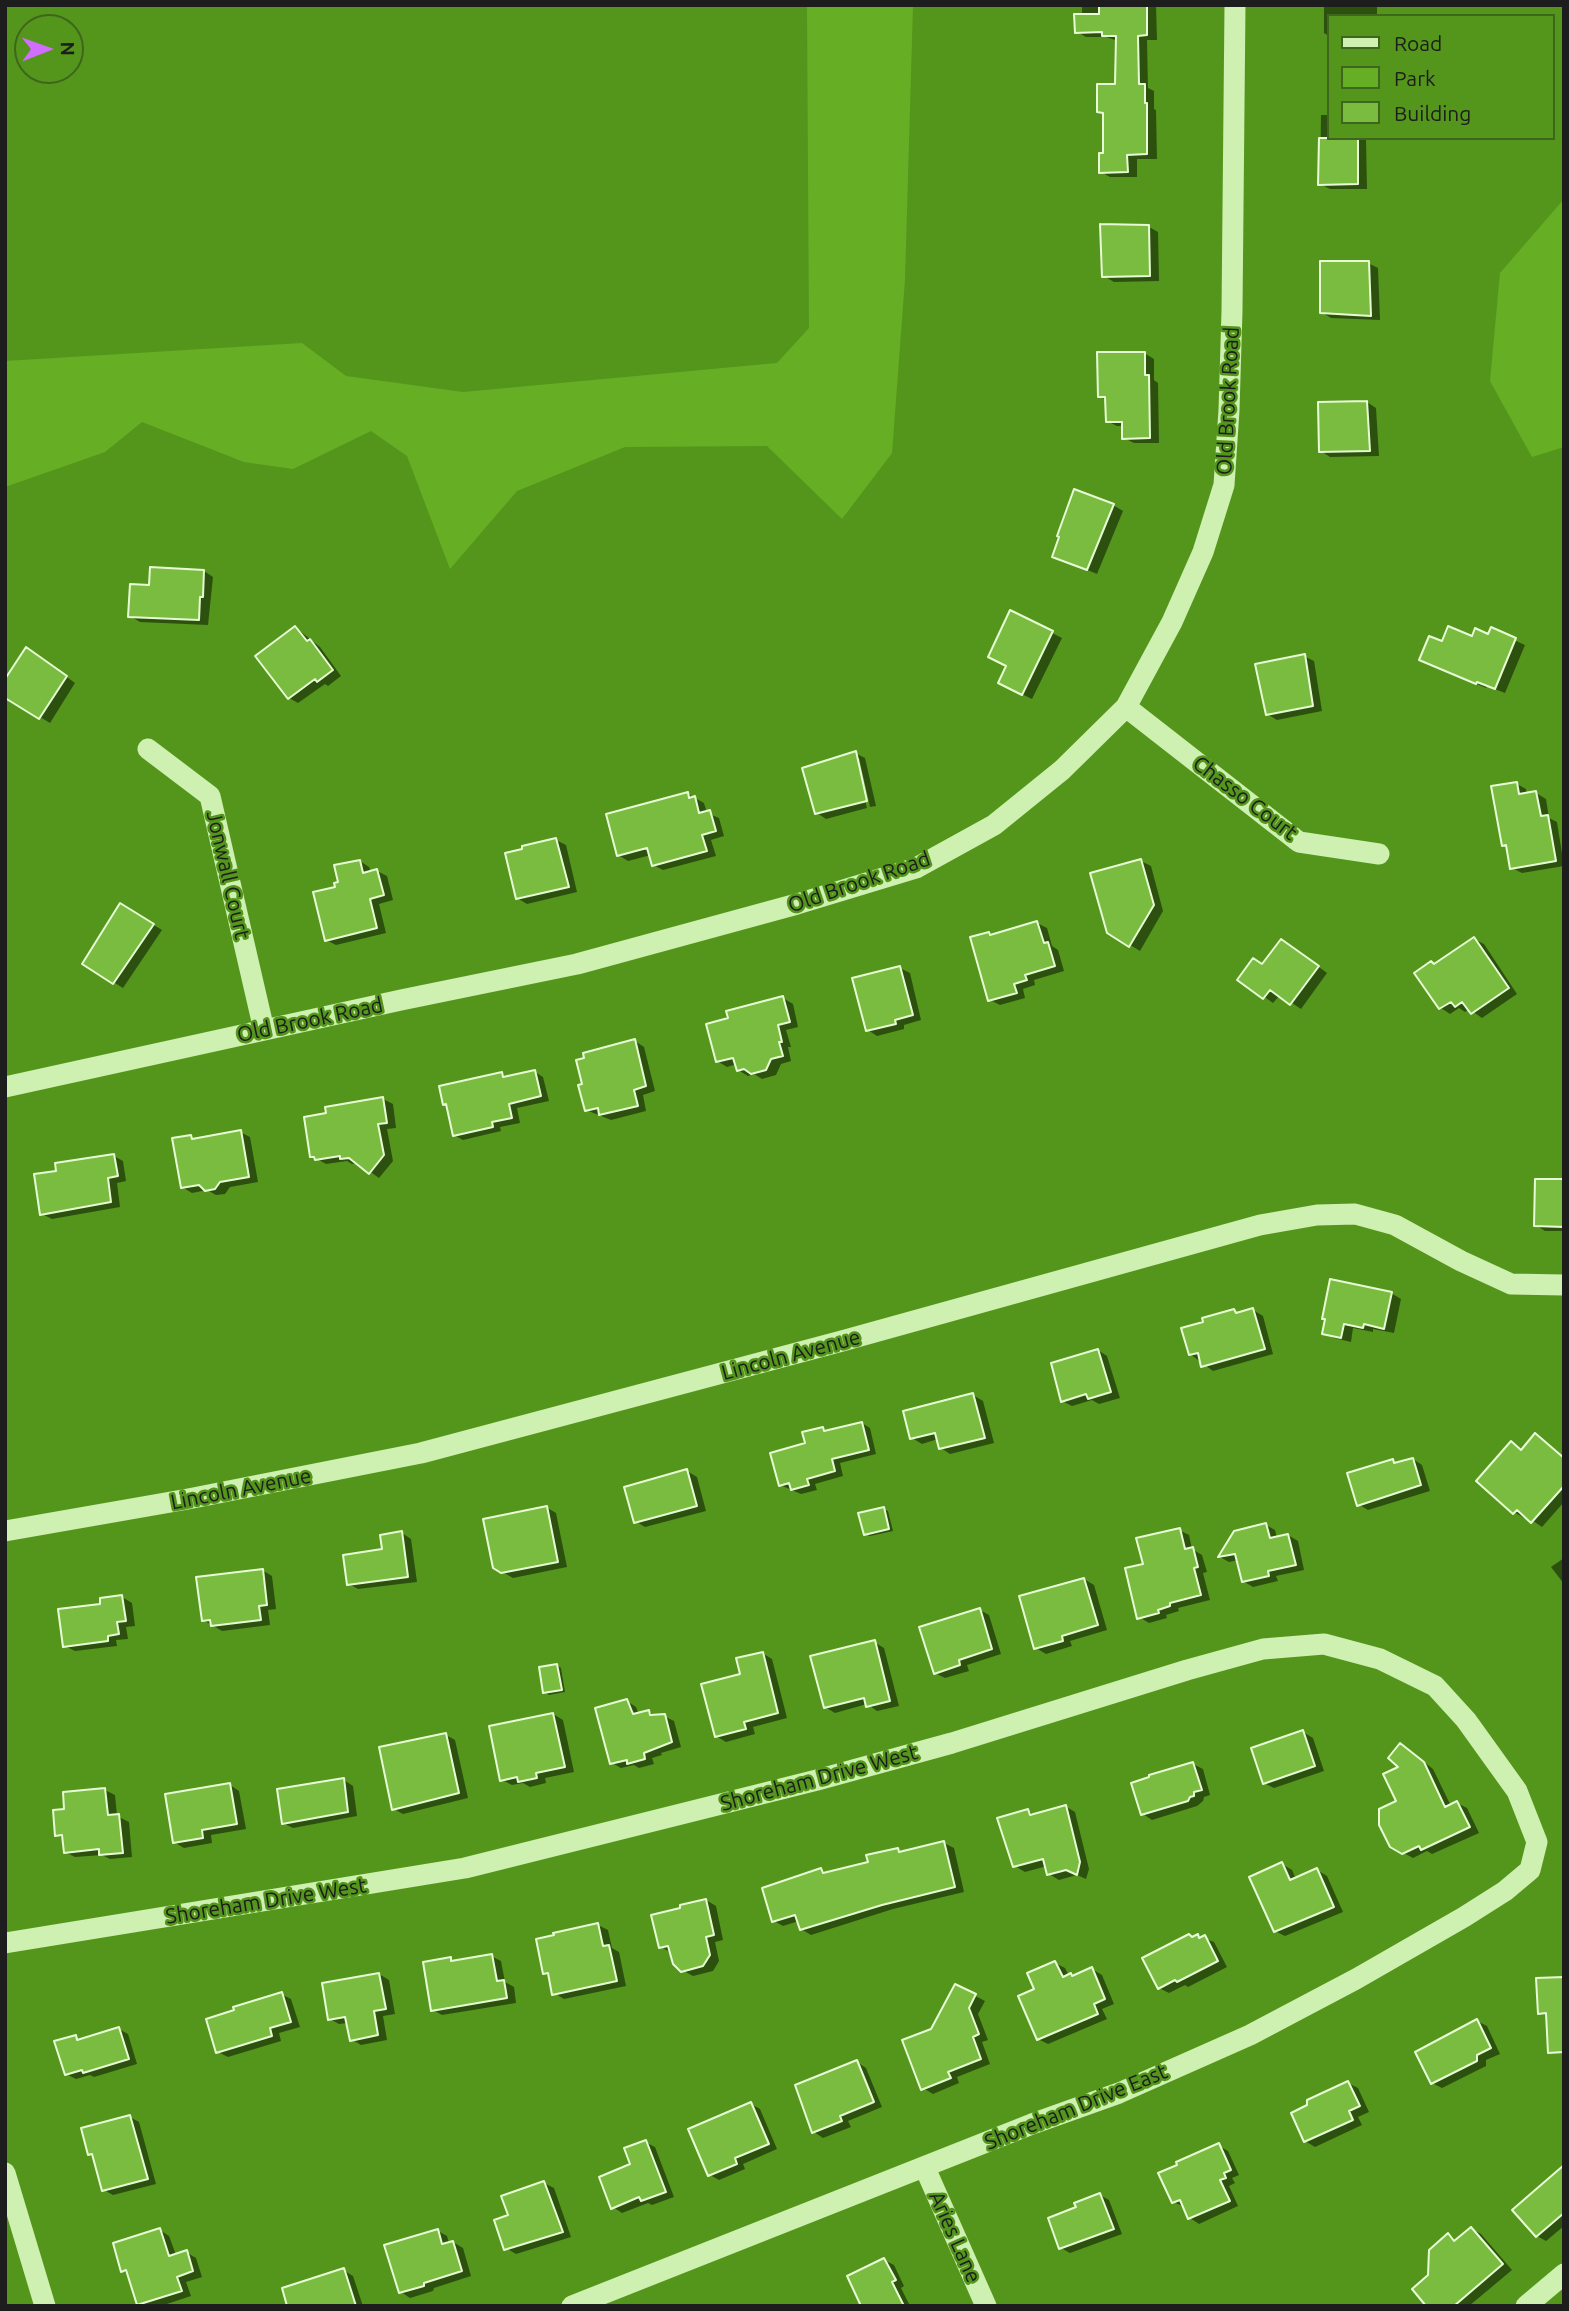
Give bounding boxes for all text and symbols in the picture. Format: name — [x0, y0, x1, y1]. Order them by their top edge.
north arrow — [14, 14, 84, 84]
legend — [1328, 14, 1555, 140]
text: Road — [1394, 31, 1442, 55]
text: N — [57, 41, 79, 56]
text: Park — [1394, 66, 1436, 90]
text: Building — [1394, 101, 1471, 125]
street label: Old Brook Road — [1212, 326, 1244, 476]
street label: Chasso Court — [1188, 751, 1302, 845]
street label: Jonwall Court — [201, 808, 255, 942]
street label: Old Brook Road — [785, 846, 933, 918]
street label: Old Brook Road — [235, 992, 385, 1048]
street label: Lincoln Avenue — [719, 1324, 863, 1386]
street label: Lincoln Avenue — [168, 1463, 314, 1515]
street label: Shoreham Drive West — [718, 1740, 920, 1816]
street label: Shoreham Drive West — [164, 1873, 368, 1929]
street label: Shoreham Drive East — [981, 2059, 1171, 2155]
street label: Aries Lane — [924, 2187, 986, 2287]

